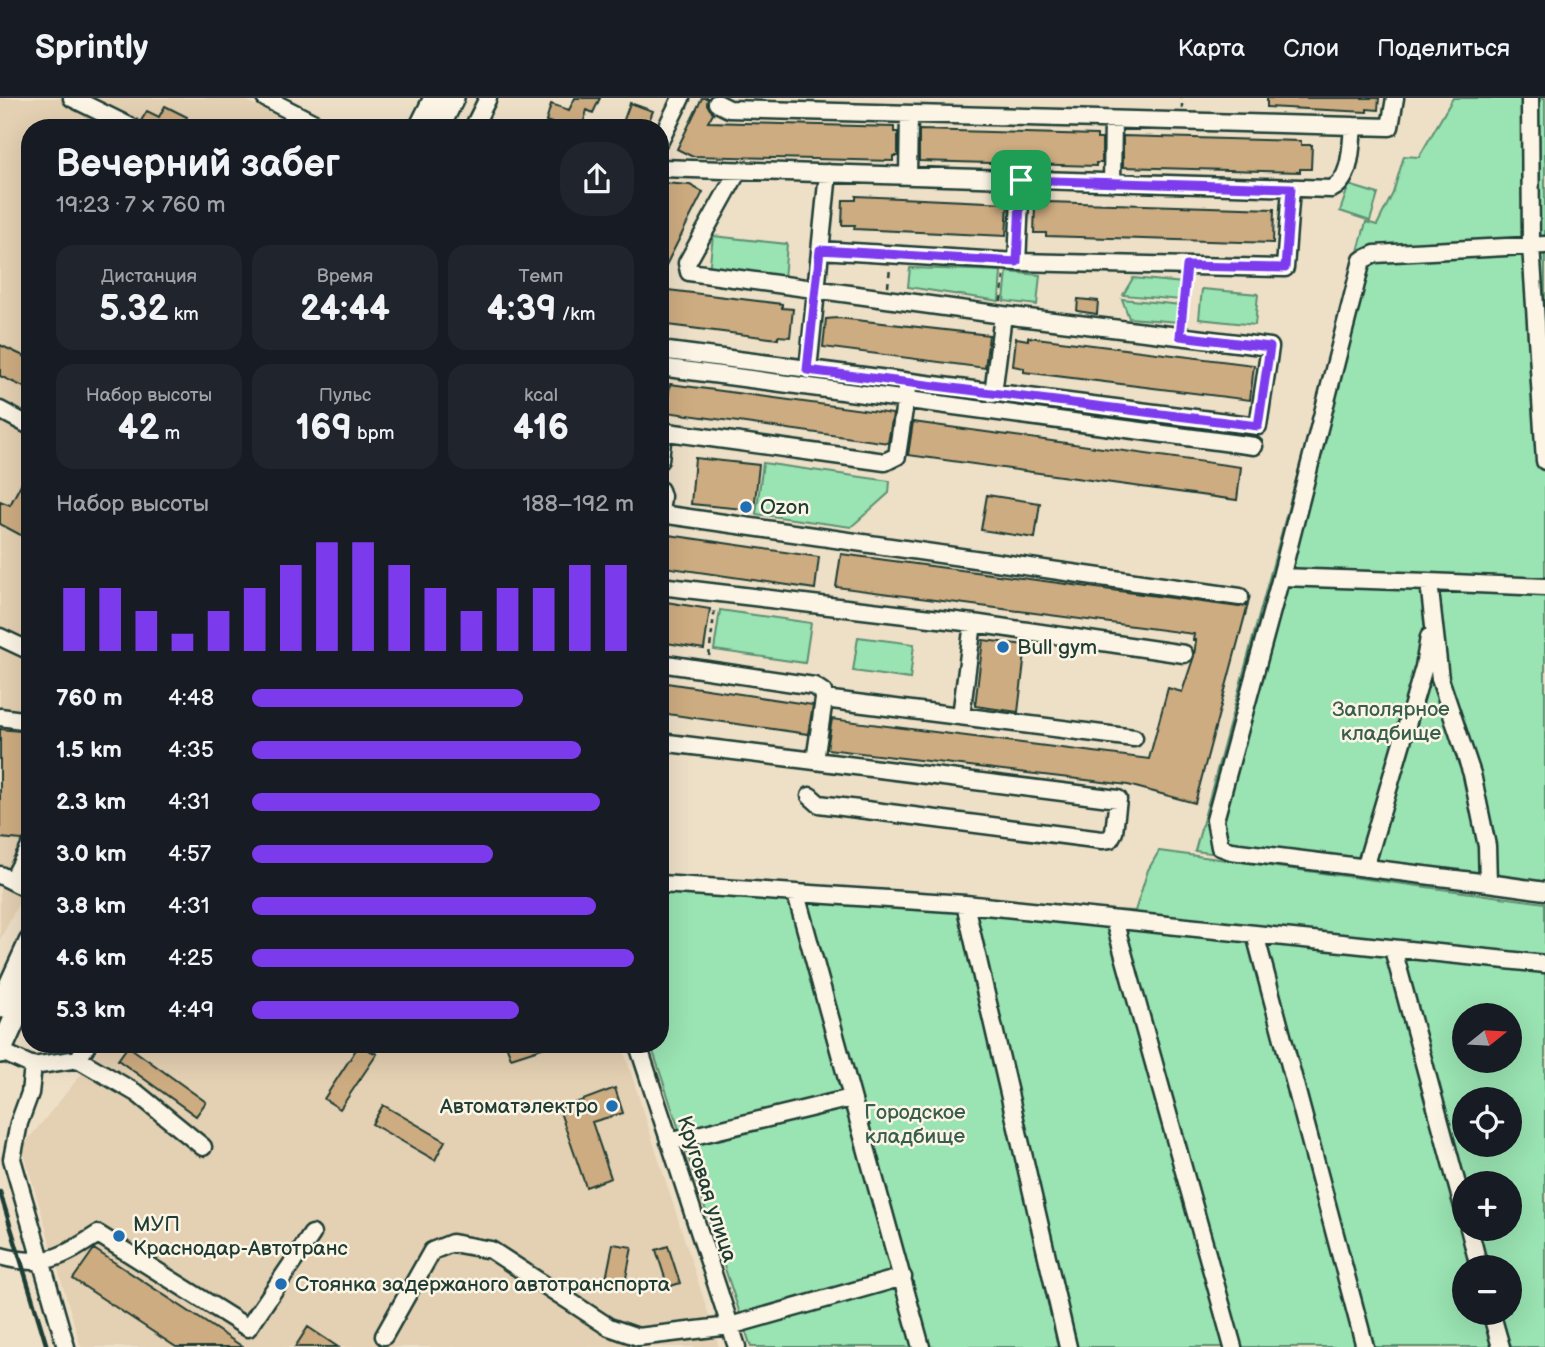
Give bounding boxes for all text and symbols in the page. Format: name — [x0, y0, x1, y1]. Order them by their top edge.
text: Sprintly — [35, 28, 148, 68]
text: Карта — [1178, 34, 1245, 63]
text: Слои — [1283, 34, 1339, 63]
text: Поделиться — [1377, 34, 1510, 63]
text: Вечерний забег — [56, 142, 340, 187]
button: share — [560, 142, 634, 216]
pin — [991, 150, 1051, 210]
icon: arrive — [1002, 161, 1040, 199]
text: 19:23 · 7 × 760 m — [56, 191, 226, 219]
text: Дистанция — [101, 265, 197, 288]
text: Время — [317, 265, 373, 288]
text: Темп — [518, 265, 564, 288]
text: 5.32 — [99, 288, 169, 331]
text: 24:44 — [300, 288, 390, 331]
text: 4:39 — [487, 288, 557, 331]
text: km — [169, 303, 199, 326]
text: /km — [557, 303, 595, 326]
text: Набор высоты — [86, 384, 212, 407]
text: Пульс — [319, 384, 371, 407]
text: kcal — [524, 384, 558, 407]
text: 42 — [118, 407, 159, 450]
text: 169 — [295, 407, 352, 450]
text: 416 — [513, 407, 569, 450]
text: m — [159, 422, 180, 445]
text: bpm — [352, 422, 395, 445]
text: Набор высоты — [56, 490, 209, 518]
text: 188–192 m — [522, 490, 634, 518]
place label: Ozon — [760, 495, 809, 520]
marker: Ozon — [738, 499, 754, 515]
place label: Bull gym — [1017, 635, 1097, 660]
marker: Bull gym — [995, 639, 1011, 655]
text: 760 m — [56, 684, 123, 712]
text: 4:48 — [168, 684, 214, 712]
park label: Заполярное кладбище — [1332, 697, 1450, 746]
text: 1.5 km — [56, 736, 122, 764]
text: 4:35 — [168, 736, 214, 764]
text: 2.3 km — [56, 788, 126, 816]
text: 4:31 — [168, 788, 210, 816]
text: 3.0 km — [56, 840, 127, 868]
text: 4:57 — [168, 840, 211, 868]
text: 3.8 km — [56, 892, 126, 920]
text: 4:31 — [168, 892, 210, 920]
text: 4.6 km — [56, 944, 126, 972]
text: 4:25 — [168, 944, 213, 972]
text: 5.3 km — [56, 996, 126, 1024]
text: 4:49 — [168, 996, 214, 1024]
north arrow — [1452, 1003, 1522, 1073]
map controls — [1452, 1003, 1522, 1325]
button: locate — [1452, 1087, 1522, 1157]
place label: Автоматэлектро — [439, 1094, 598, 1119]
marker: Автоматэлектро — [604, 1098, 620, 1114]
park label: Городское кладбище — [864, 1100, 966, 1149]
street label: Круговая улица — [672, 1113, 743, 1266]
button: + — [1452, 1171, 1522, 1241]
place label: МУП Краснодар-Автотранс — [133, 1212, 348, 1261]
marker: МУП Краснодар-Автотранс — [111, 1228, 127, 1244]
button: − — [1452, 1255, 1522, 1325]
place label: Стоянка задержаного автотранспорта — [295, 1272, 671, 1297]
marker: Стоянка задержаного автотранспорта — [273, 1276, 289, 1292]

